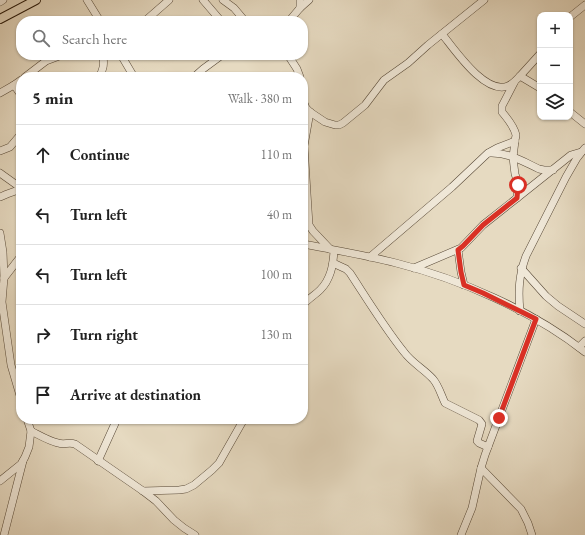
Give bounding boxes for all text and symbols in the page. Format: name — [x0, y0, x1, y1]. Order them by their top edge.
map controls — [537, 12, 573, 120]
button: + — [537, 12, 573, 48]
search box — [16, 16, 308, 60]
icon: search — [30, 27, 52, 49]
text: Search here — [62, 29, 127, 48]
button: − — [537, 48, 573, 84]
button: layers — [537, 84, 573, 120]
text: 5 min — [32, 87, 73, 109]
text: Walk · 380 m — [228, 90, 292, 107]
icon: ahead — [32, 144, 54, 166]
text: Continue — [70, 145, 130, 164]
text: 110 m — [261, 146, 292, 163]
route start — [509, 176, 527, 194]
icon: left — [32, 204, 54, 226]
text: Turn left — [70, 205, 127, 224]
text: 40 m — [267, 206, 292, 223]
icon: left — [32, 264, 54, 286]
text: Turn left — [70, 265, 127, 284]
text: 100 m — [261, 266, 292, 283]
icon: right — [32, 324, 54, 346]
text: Turn right — [70, 325, 138, 344]
text: 130 m — [261, 326, 292, 343]
icon: arrive — [32, 384, 54, 406]
text: Arrive at destination — [70, 385, 201, 404]
route end — [490, 409, 508, 427]

